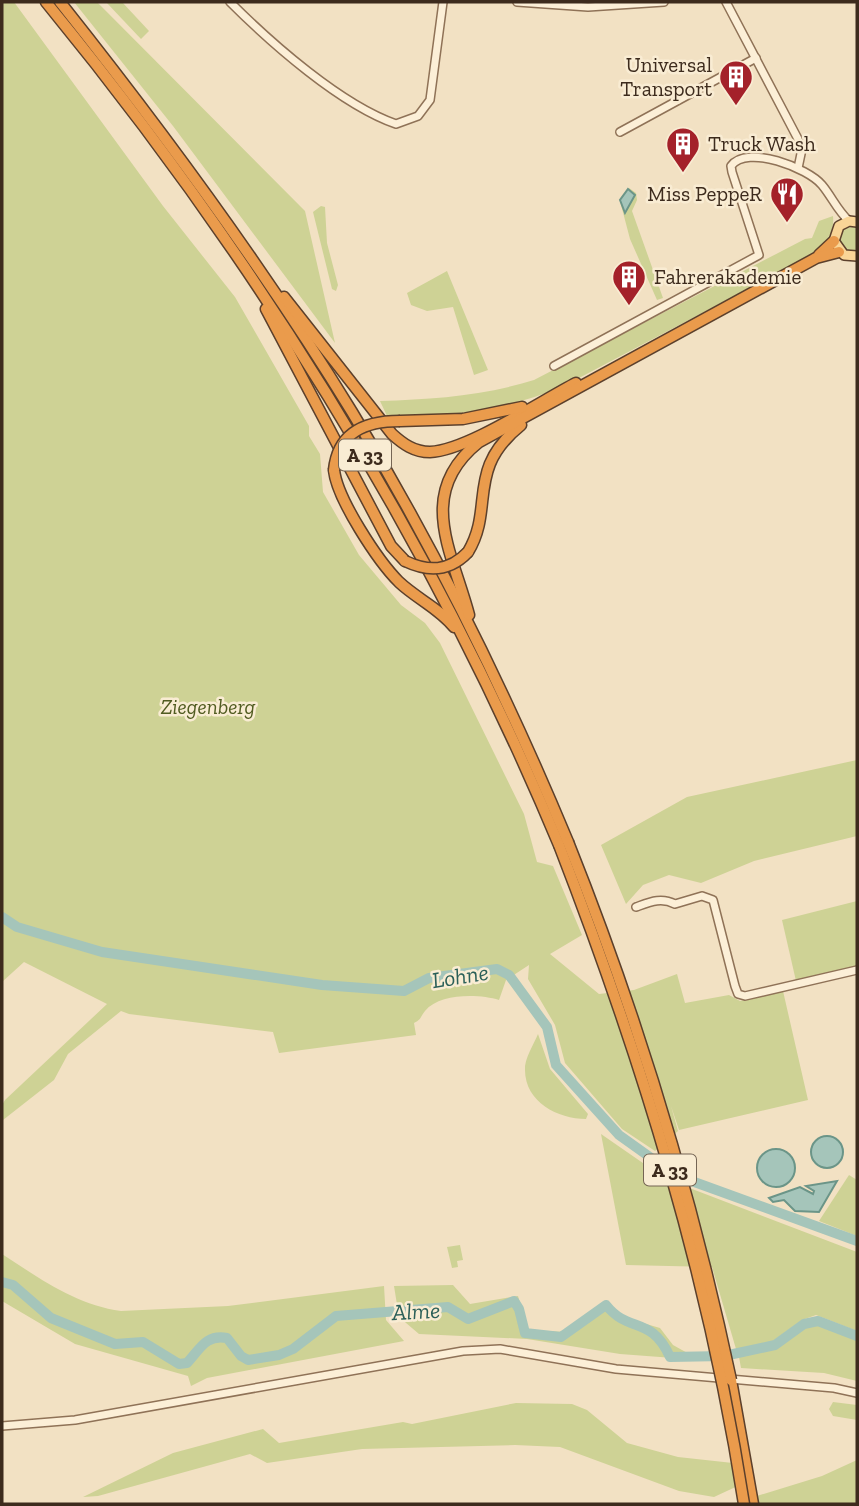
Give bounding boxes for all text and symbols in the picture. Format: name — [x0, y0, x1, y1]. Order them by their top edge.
place label: Universal Transport — [620, 52, 712, 101]
building icon: Universal Transport — [717, 58, 755, 107]
building icon: Truck Wash — [664, 125, 702, 174]
place label: Truck Wash — [708, 131, 816, 156]
restaurant icon: Miss PeppeR — [768, 175, 806, 224]
place label: Miss PeppeR — [647, 181, 762, 206]
building icon: Fahrerakademie — [610, 258, 648, 307]
place label: Fahrerakademie — [654, 264, 801, 289]
road number: A 33 — [339, 440, 391, 470]
park label: Ziegenberg — [161, 694, 256, 719]
water label: Lohne — [430, 958, 490, 994]
road number: A 33 — [644, 1154, 696, 1186]
water label: Alme — [390, 1296, 441, 1326]

